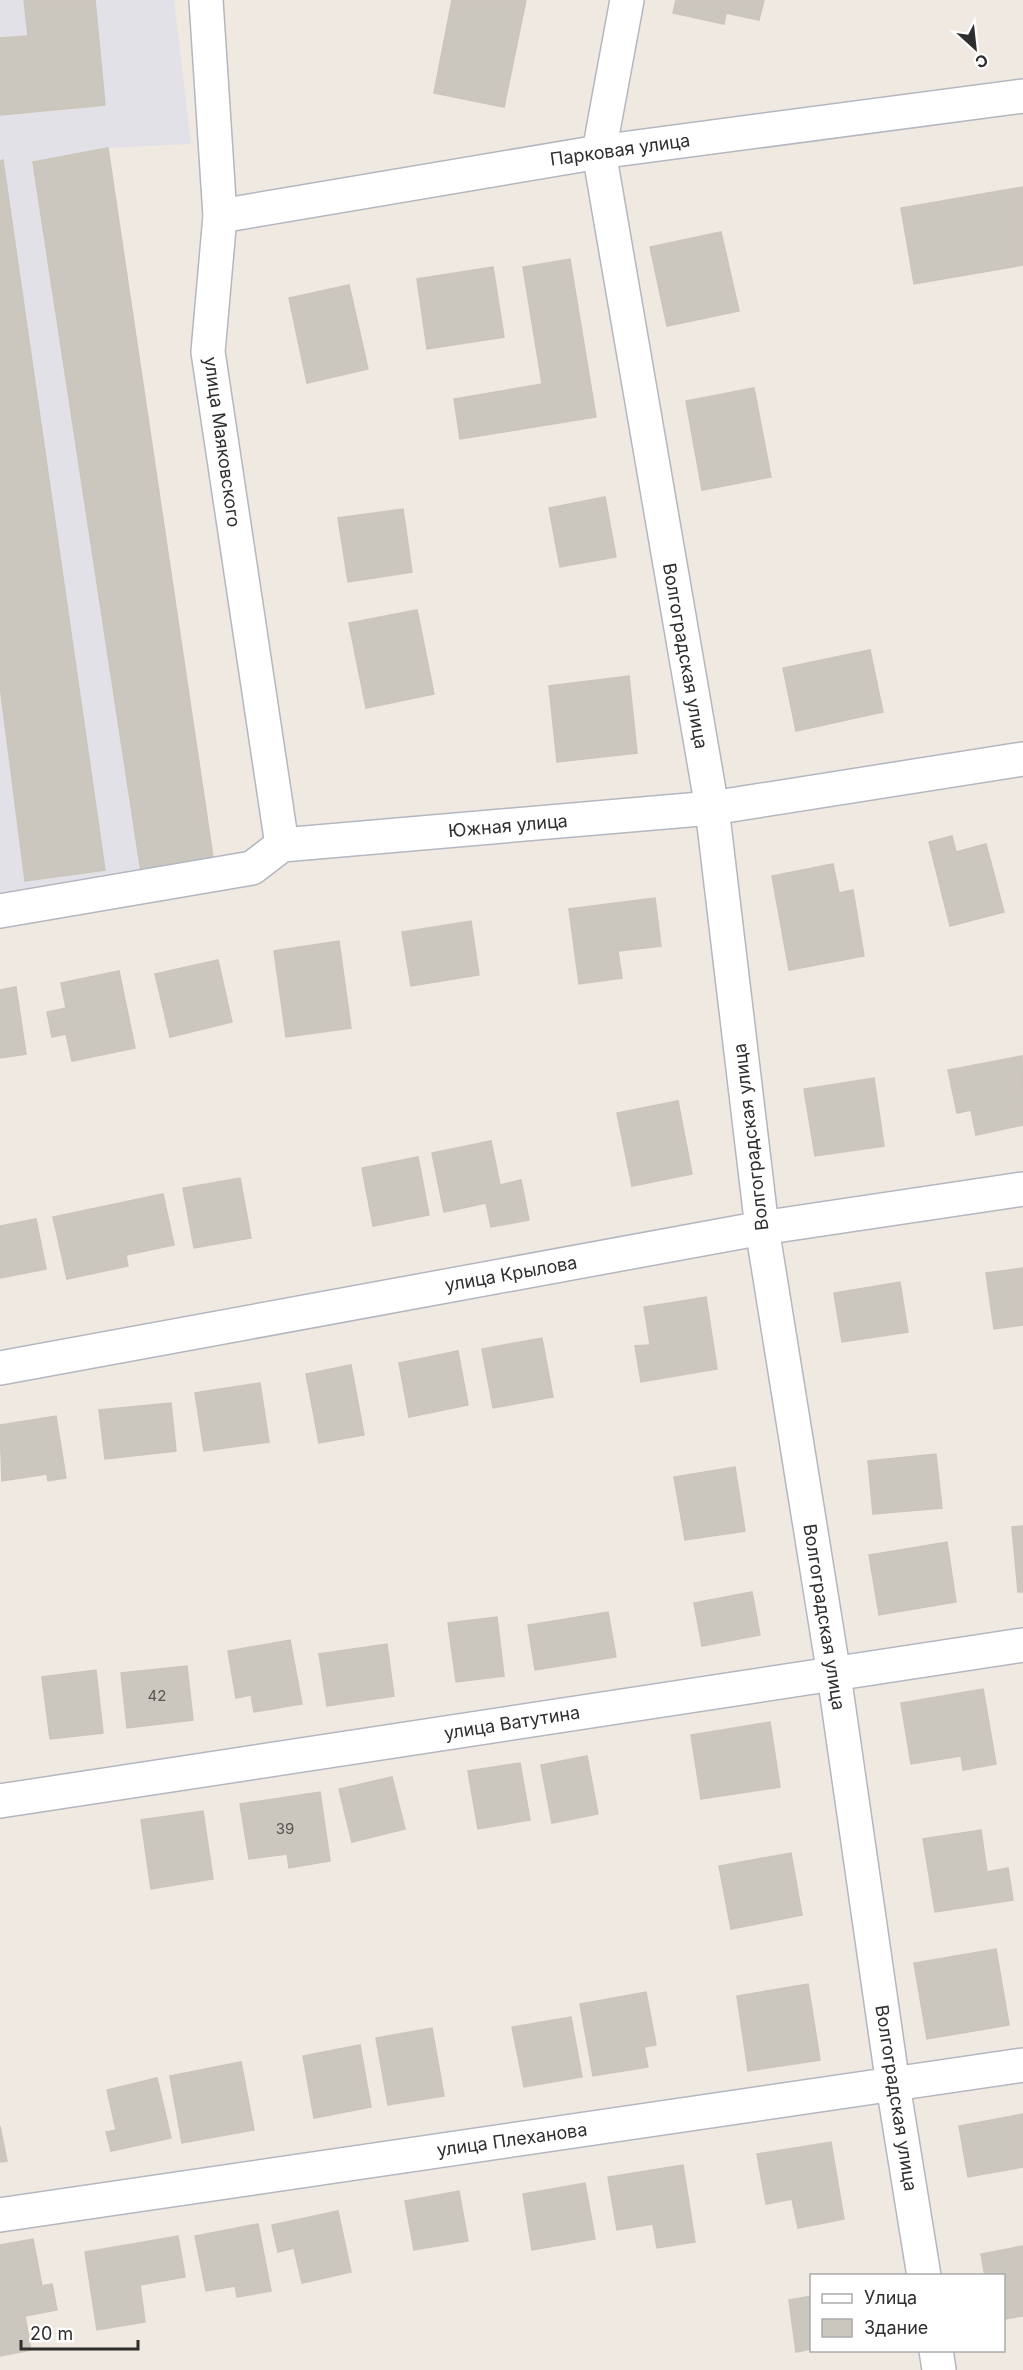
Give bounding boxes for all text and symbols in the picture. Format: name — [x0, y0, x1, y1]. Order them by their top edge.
north arrow — [945, 18, 1005, 78]
text: С — [972, 50, 992, 73]
street label: Парковая улица — [549, 129, 691, 170]
street label: улица Маяковского — [200, 355, 245, 528]
street label: Волгоградская улица — [659, 561, 712, 750]
street label: Южная улица — [447, 810, 569, 841]
street label: Волгоградская улица — [729, 1042, 772, 1232]
street label: улица Крылова — [443, 1252, 579, 1295]
street label: Волгоградская улица — [799, 1522, 850, 1712]
house number: 42 — [148, 1686, 166, 1705]
street label: улица Ватутина — [443, 1701, 581, 1744]
house number: 39 — [276, 1819, 294, 1838]
street label: Волгоградская улица — [871, 2003, 922, 2193]
street label: улица Плеханова — [435, 2119, 588, 2160]
legend — [810, 2274, 1005, 2352]
text: Улица — [864, 2287, 917, 2308]
scale bar — [21, 2313, 138, 2351]
text: Здание — [864, 2317, 928, 2338]
text: 20 m — [30, 2323, 73, 2344]

